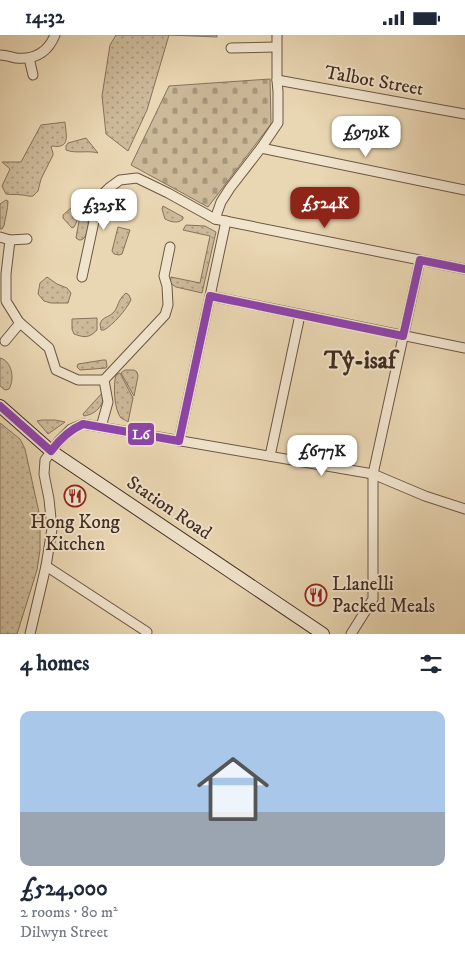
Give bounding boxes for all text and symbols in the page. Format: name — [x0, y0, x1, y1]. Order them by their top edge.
text: 14:32 — [25, 6, 64, 29]
street label: Talbot Street — [323, 61, 425, 101]
pin: £979K — [331, 115, 401, 158]
text: £979K — [343, 122, 389, 142]
pin: £524K — [290, 187, 360, 229]
pin: £325K — [69, 189, 139, 231]
text: £524K — [301, 193, 349, 213]
text: £325K — [82, 195, 126, 215]
district label: Tŷ-isaf — [323, 346, 400, 376]
line badge: L6 — [127, 422, 155, 446]
text: L6 — [132, 426, 150, 444]
pin: £677K — [287, 435, 357, 477]
text: £677K — [298, 441, 346, 461]
street label: Station Road — [122, 471, 216, 545]
restaurant icon: Hong Kong Kitchen — [63, 484, 87, 508]
place label: Hong Kong Kitchen — [30, 511, 121, 556]
place label: Llanelli Packed Meals — [332, 573, 435, 618]
restaurant icon: Llanelli Packed Meals — [304, 583, 328, 607]
icon: filters — [417, 650, 445, 678]
text: 4 homes — [20, 651, 89, 677]
icon: home — [188, 744, 278, 834]
text: £524,000 — [20, 876, 107, 902]
text: 2 rooms · 80 m² — [20, 902, 118, 922]
text: Dilwyn Street — [20, 922, 108, 942]

